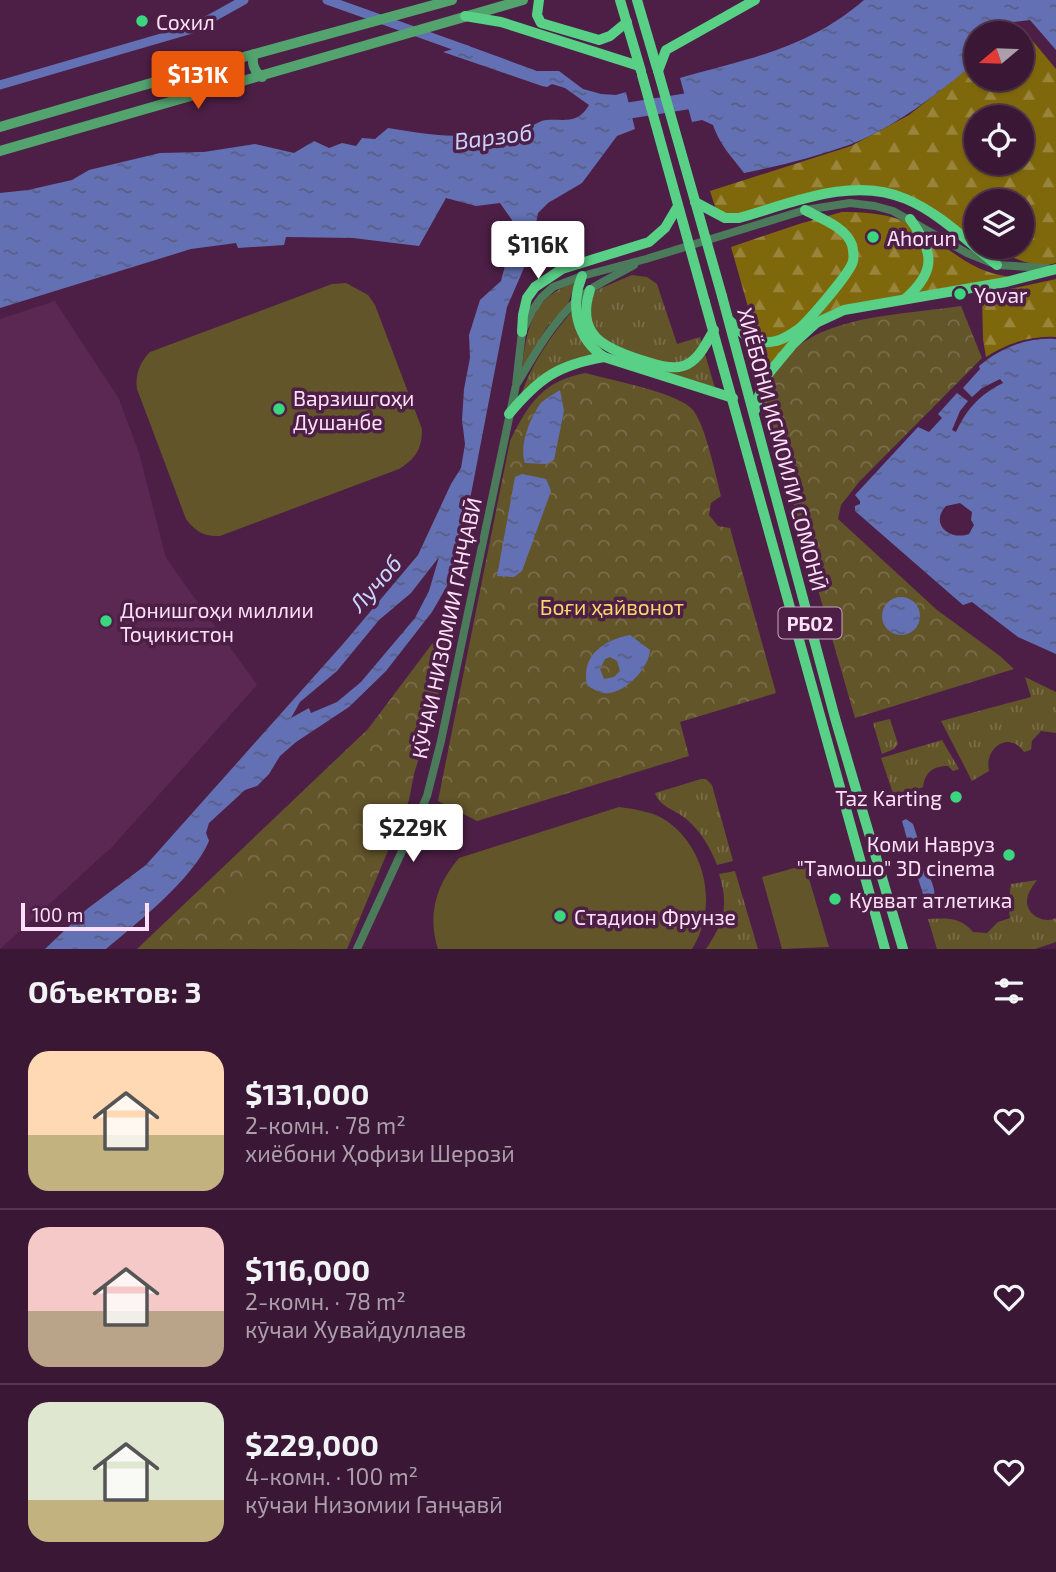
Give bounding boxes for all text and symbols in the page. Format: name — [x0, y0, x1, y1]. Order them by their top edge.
place label: Сохил — [156, 9, 215, 34]
marker: Сохил — [134, 13, 150, 29]
north arrow — [964, 21, 1034, 91]
map controls — [964, 21, 1034, 259]
pin: $131K — [149, 52, 247, 111]
text: $131K — [168, 60, 228, 88]
button: locate — [964, 105, 1034, 175]
water label: Варзоб — [452, 117, 534, 155]
button: layers — [964, 189, 1034, 259]
pin: $116K — [489, 222, 587, 281]
place label: Ahorun — [887, 225, 957, 250]
marker: Ahorun — [865, 229, 881, 245]
text: $116K — [507, 230, 569, 258]
place label: Yovar — [974, 282, 1028, 307]
marker: Yovar — [952, 286, 968, 302]
street label: ХИЁБОНИ ИСМОИЛИ СОМОНӢ — [733, 305, 833, 593]
place label: Варзишгоҳи Душанбе — [293, 385, 414, 435]
marker: Варзишгоҳи Душанбе — [271, 401, 287, 417]
street label: КӮЧАИ НИЗОМИИ ГАНҶАВӢ — [406, 495, 486, 761]
water label: Лучоб — [342, 549, 407, 618]
park label: Боғи ҳайвонот — [540, 594, 684, 619]
place label: Донишгоҳи миллии Тоҷикистон — [120, 597, 314, 646]
road number: РБ02 — [778, 608, 842, 638]
marker: Донишгоҳи миллии Тоҷикистон — [98, 613, 114, 629]
place label: Taz Karting — [835, 785, 942, 810]
marker: Taz Karting — [948, 789, 964, 805]
pin: $229K — [364, 804, 462, 864]
text: $229K — [379, 813, 447, 841]
place label: Коми Навруз "Тамошо" 3D cinema — [797, 831, 995, 880]
marker: Коми Навруз "Тамошо" 3D cinema — [1001, 847, 1017, 863]
place label: Кувват атлетика — [849, 887, 1012, 913]
marker: Кувват атлетика — [827, 891, 843, 907]
scale bar — [21, 900, 149, 932]
text: 100 m — [32, 903, 83, 926]
place label: Стадион Фрунзе — [574, 904, 736, 930]
marker: Стадион Фрунзе — [552, 908, 568, 924]
icon: filters — [990, 972, 1028, 1010]
text: Объектов: 3 — [28, 973, 202, 1009]
text: $131,000 — [245, 1075, 369, 1111]
icon: home — [84, 1079, 168, 1163]
icon: heart — [990, 1102, 1028, 1140]
text: 2-комн. · 78 m² — [245, 1111, 406, 1139]
text: хиёбони Ҳофизи Шерозӣ — [245, 1139, 515, 1167]
text: $116,000 — [245, 1251, 370, 1287]
icon: home — [84, 1255, 168, 1339]
icon: heart — [990, 1278, 1028, 1316]
text: 2-комн. · 78 m² — [245, 1287, 406, 1315]
text: кӯчаи Хувайдуллаев — [245, 1315, 466, 1343]
text: $229,000 — [245, 1426, 379, 1462]
icon: home — [84, 1430, 168, 1514]
icon: heart — [990, 1453, 1028, 1491]
text: 4-комн. · 100 m² — [245, 1462, 418, 1490]
text: кӯчаи Низомии Ганҷавӣ — [245, 1490, 503, 1518]

